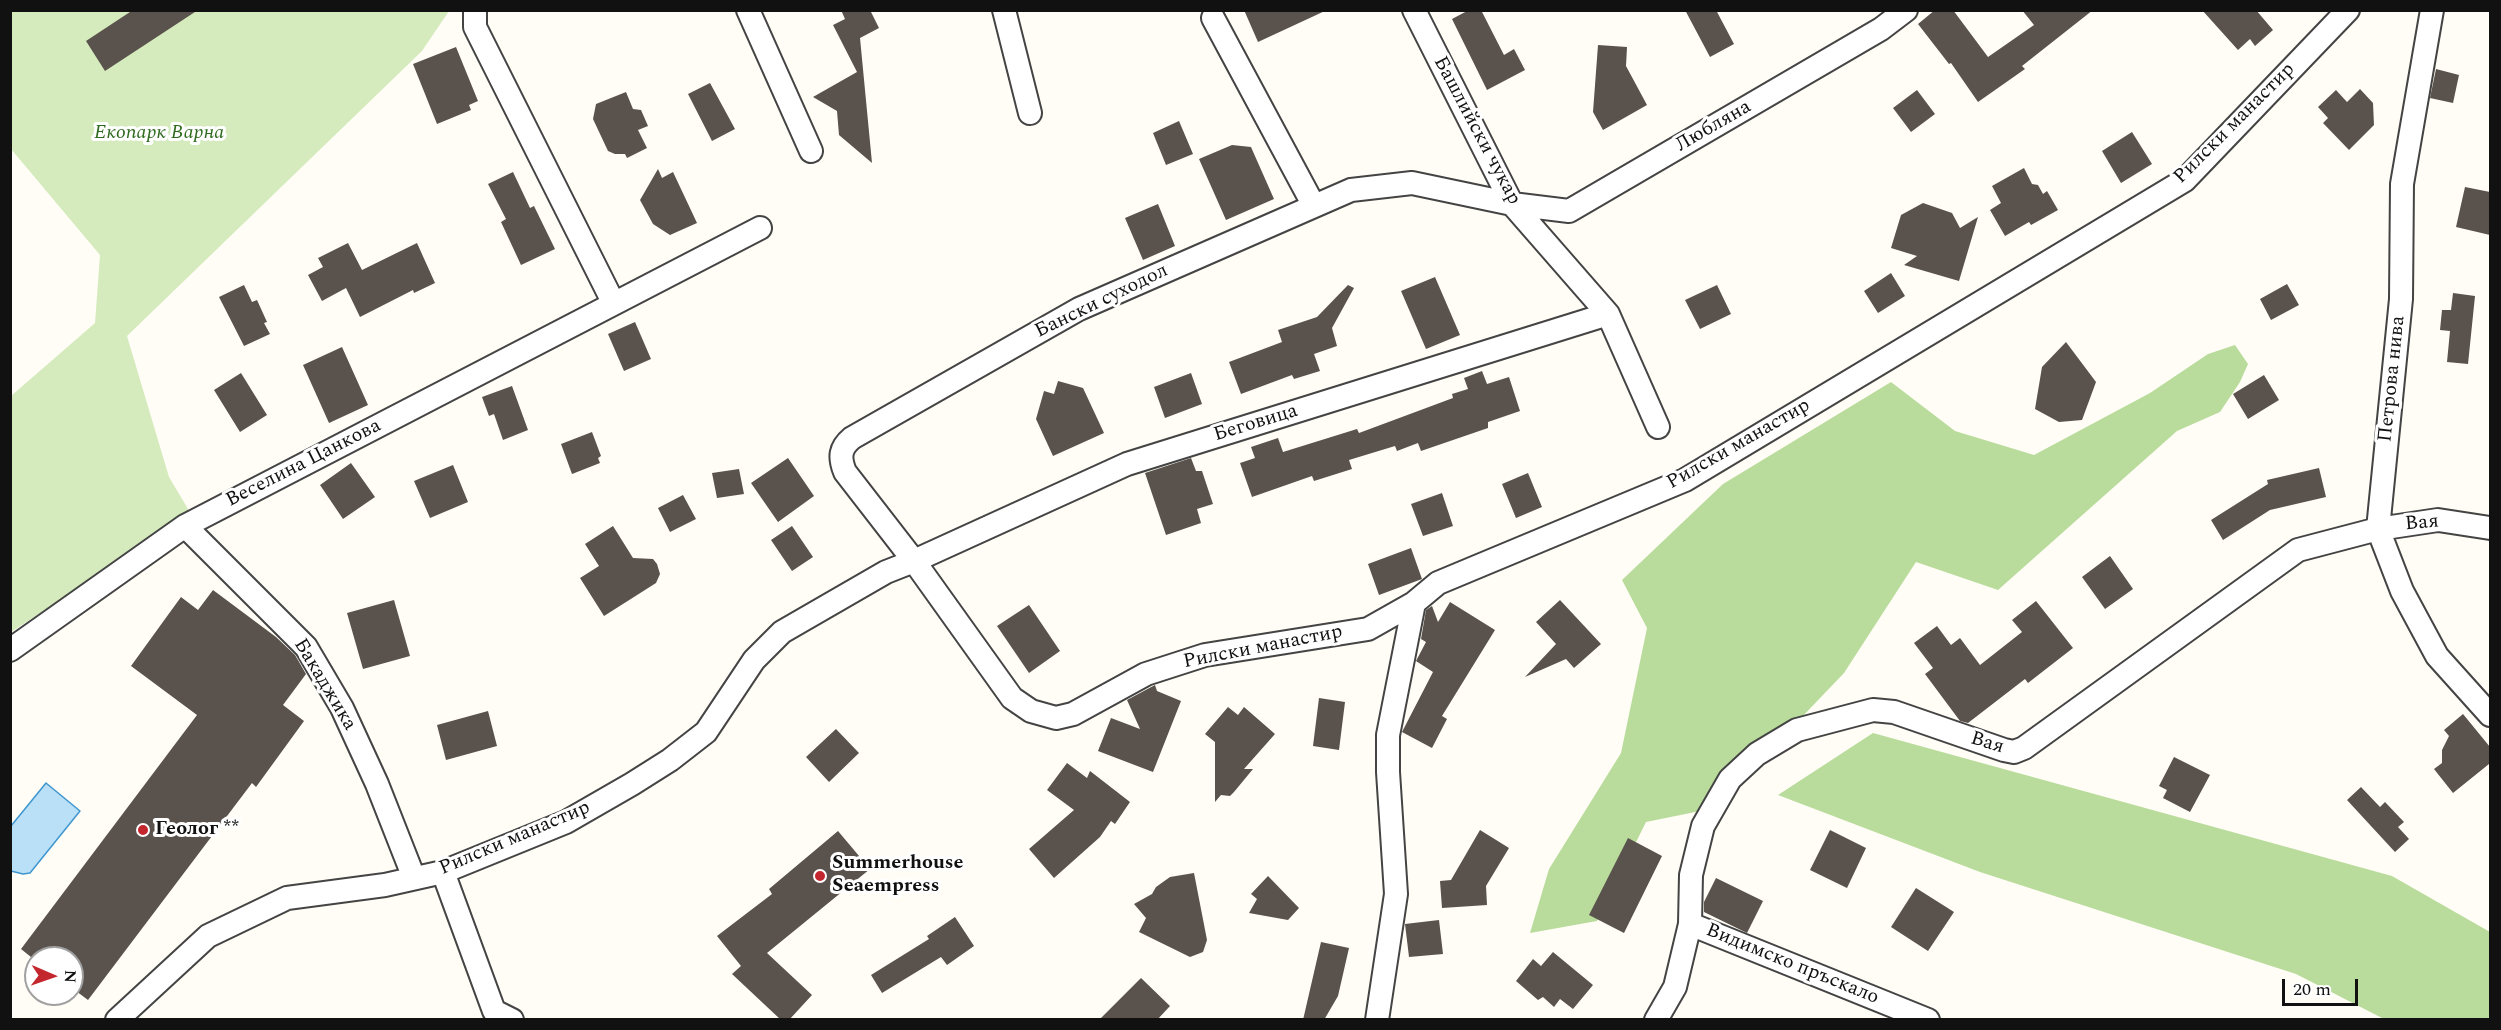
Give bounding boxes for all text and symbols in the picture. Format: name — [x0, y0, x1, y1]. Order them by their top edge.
street label: Башлийски чукар — [1427, 53, 1525, 209]
street label: Рилски манастир — [2169, 58, 2301, 190]
street label: Любляна — [1672, 96, 1756, 158]
park label: Екопарк Варна — [94, 122, 224, 146]
street label: Бански суходол — [1032, 259, 1172, 345]
street label: Петрова нива — [2374, 315, 2412, 443]
street label: Рилски манастир — [1663, 394, 1815, 496]
street label: Беговица — [1211, 400, 1301, 448]
street label: Веселина Цанкова — [222, 415, 386, 513]
street label: Вая — [2404, 511, 2440, 537]
street label: Рилски манастир — [1181, 621, 1345, 675]
street label: Бакаджика — [287, 635, 361, 735]
street label: Вая — [1967, 728, 2007, 760]
street label: Рилски манастир — [436, 796, 594, 882]
place label: Геолог ** — [155, 818, 239, 842]
marker: Геолог ** — [136, 823, 150, 837]
place label: Summerhouse Seaempress — [832, 852, 963, 899]
marker: Summerhouse Seaempress — [813, 869, 827, 883]
street label: Видимско пръскало — [1702, 919, 1882, 1011]
north arrow — [24, 946, 84, 1006]
scale bar — [2285, 967, 2362, 1005]
text: N — [58, 970, 82, 984]
text: 20 m — [2293, 976, 2331, 1003]

